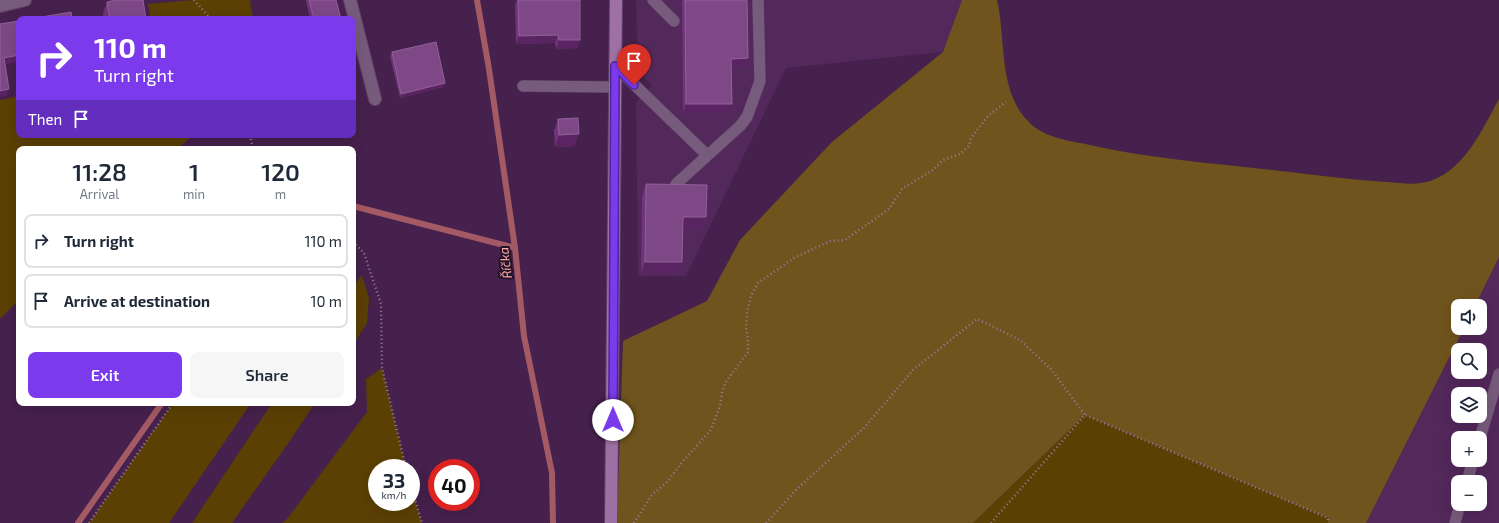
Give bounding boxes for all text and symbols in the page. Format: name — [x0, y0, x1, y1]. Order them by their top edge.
text: 110 m — [94, 30, 167, 64]
icon: right — [28, 32, 80, 84]
pin — [617, 44, 651, 85]
icon: arrive — [623, 50, 645, 72]
text: Turn right — [94, 64, 174, 86]
icon: arrive — [70, 108, 92, 130]
text: Then — [28, 110, 62, 128]
text: 11:28 — [72, 157, 127, 186]
text: 1 — [189, 157, 199, 186]
text: 120 — [261, 157, 300, 186]
text: Arrival — [80, 186, 119, 202]
text: min — [183, 186, 205, 202]
text: m — [275, 186, 286, 202]
icon: right — [30, 230, 52, 252]
text: Turn right — [64, 232, 134, 250]
text: 110 m — [305, 232, 342, 250]
water label: Říčka — [495, 246, 515, 280]
icon: arrive — [30, 290, 52, 312]
text: Arrive at destination — [64, 292, 210, 310]
text: 10 m — [310, 292, 342, 310]
map controls — [1451, 299, 1487, 511]
button: sound — [1451, 299, 1487, 335]
button: search — [1451, 343, 1487, 379]
button: Exit — [28, 352, 182, 398]
button: Share — [190, 352, 344, 398]
button: layers — [1451, 387, 1487, 423]
position arrow — [592, 399, 634, 441]
button: + — [1451, 431, 1487, 467]
speed limit sign: 40 — [428, 459, 480, 511]
text: 33 — [383, 468, 405, 492]
button: − — [1451, 475, 1487, 511]
text: km/h — [382, 489, 406, 501]

